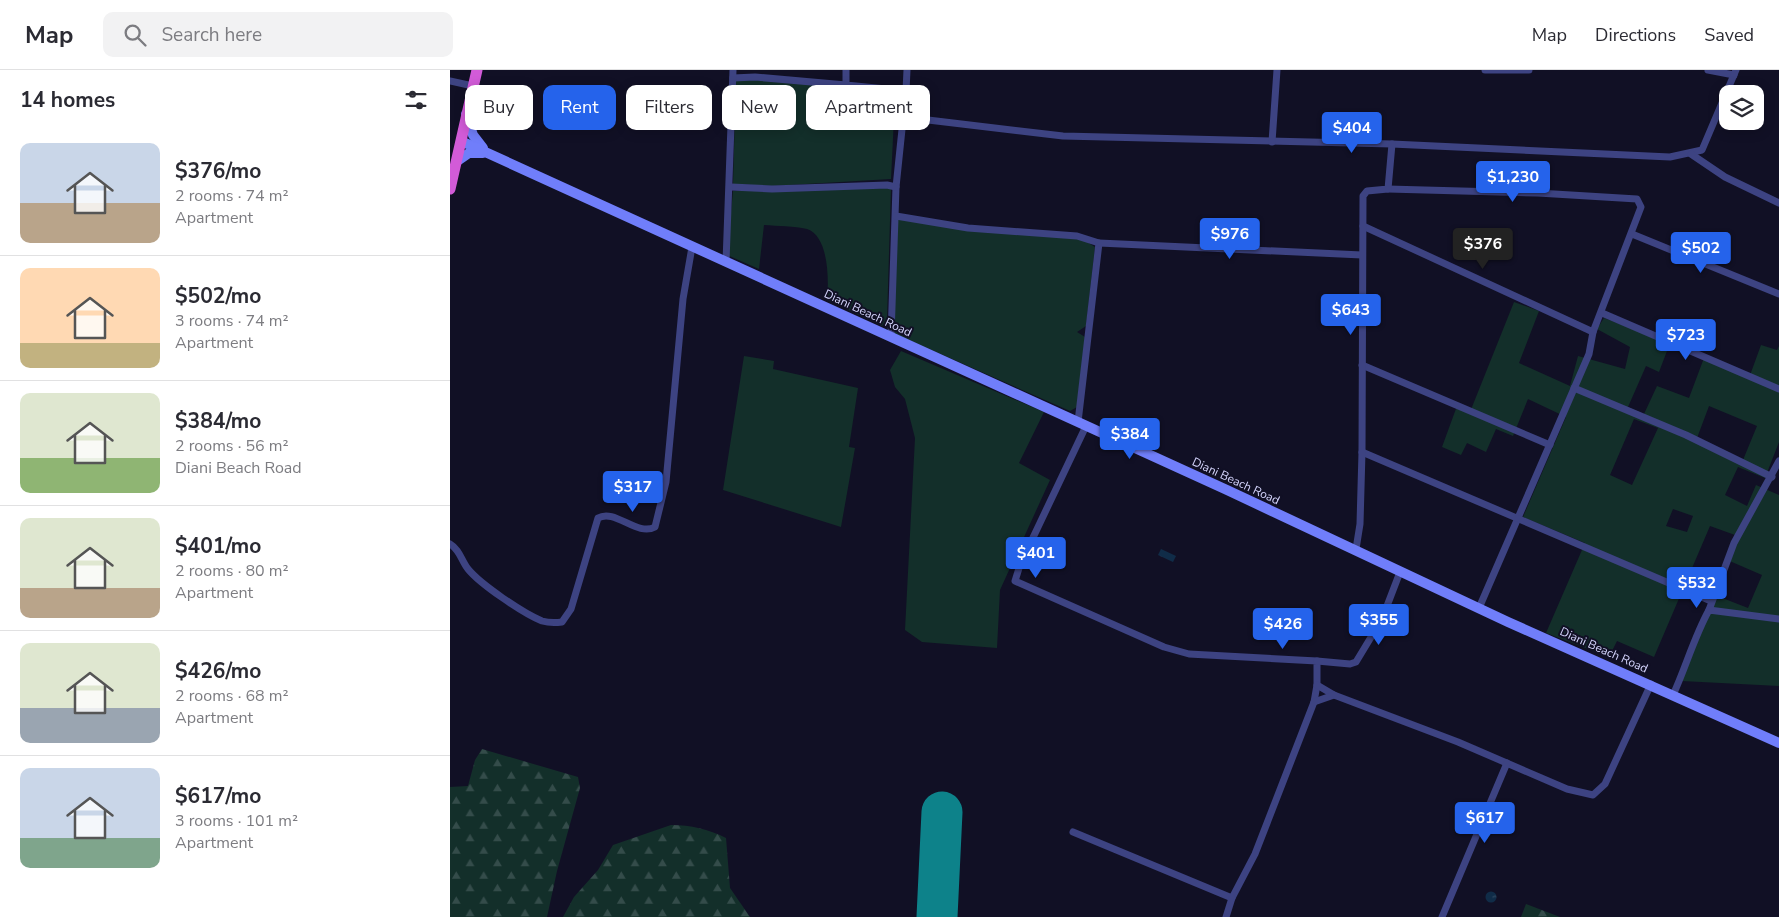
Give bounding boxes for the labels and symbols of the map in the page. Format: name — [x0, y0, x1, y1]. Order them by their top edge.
pin: $404 — [1322, 112, 1382, 154]
pin: $1,230 — [1472, 160, 1554, 203]
pin: $976 — [1200, 218, 1260, 260]
pin: $376 — [1453, 228, 1513, 270]
pin: $502 — [1671, 232, 1731, 274]
street label: Diani Beach Road — [822, 286, 914, 340]
pin: $643 — [1321, 294, 1381, 336]
pin: $723 — [1656, 318, 1716, 361]
pin: $384 — [1100, 418, 1160, 460]
street label: Diani Beach Road — [1190, 454, 1282, 508]
pin: $317 — [603, 470, 663, 513]
pin: $401 — [1006, 536, 1066, 579]
pin: $532 — [1667, 566, 1727, 609]
pin: $355 — [1349, 604, 1409, 646]
pin: $426 — [1253, 608, 1313, 650]
street label: Diani Beach Road — [1557, 623, 1651, 677]
pin: $617 — [1455, 802, 1515, 844]

